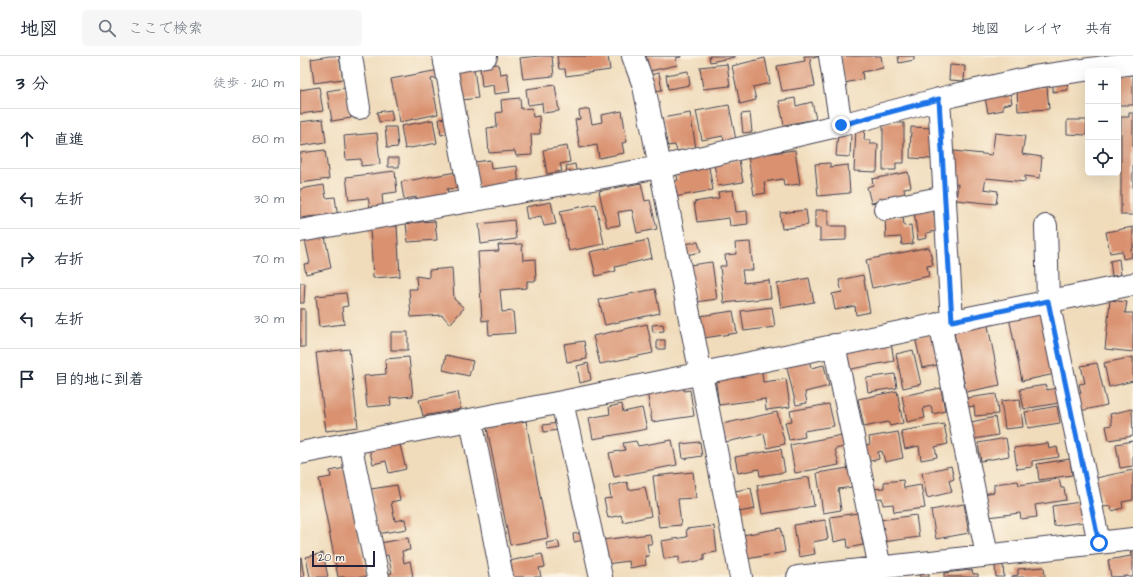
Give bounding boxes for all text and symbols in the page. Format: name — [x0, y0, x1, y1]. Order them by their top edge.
search box — [82, 10, 362, 46]
text: 地図 — [20, 16, 58, 43]
icon: search — [96, 17, 118, 39]
text: ここで検索 — [128, 18, 203, 39]
text: 地図 — [972, 19, 1000, 39]
text: レイヤ — [1022, 19, 1063, 39]
text: 共有 — [1085, 19, 1113, 39]
map controls — [1085, 68, 1121, 176]
button: + — [1085, 68, 1121, 104]
text: 3 分 — [16, 72, 48, 96]
text: 徒歩 · 210 m — [213, 74, 284, 92]
button: − — [1085, 104, 1121, 140]
route end — [832, 116, 850, 134]
icon: ahead — [16, 128, 38, 150]
text: 直進 — [54, 129, 84, 150]
text: 80 m — [252, 130, 284, 148]
button: locate — [1085, 140, 1121, 176]
icon: left — [16, 188, 38, 210]
text: 左折 — [54, 189, 84, 210]
text: 30 m — [254, 190, 284, 208]
icon: right — [16, 248, 38, 270]
text: 右折 — [54, 249, 84, 270]
text: 70 m — [252, 250, 284, 268]
icon: left — [16, 308, 38, 330]
text: 左折 — [54, 309, 84, 330]
text: 30 m — [254, 310, 284, 328]
icon: arrive — [16, 368, 38, 390]
text: 目的地に到着 — [54, 369, 144, 390]
route start — [1090, 534, 1108, 552]
scale bar — [312, 549, 375, 568]
text: 20 m — [318, 550, 344, 565]

